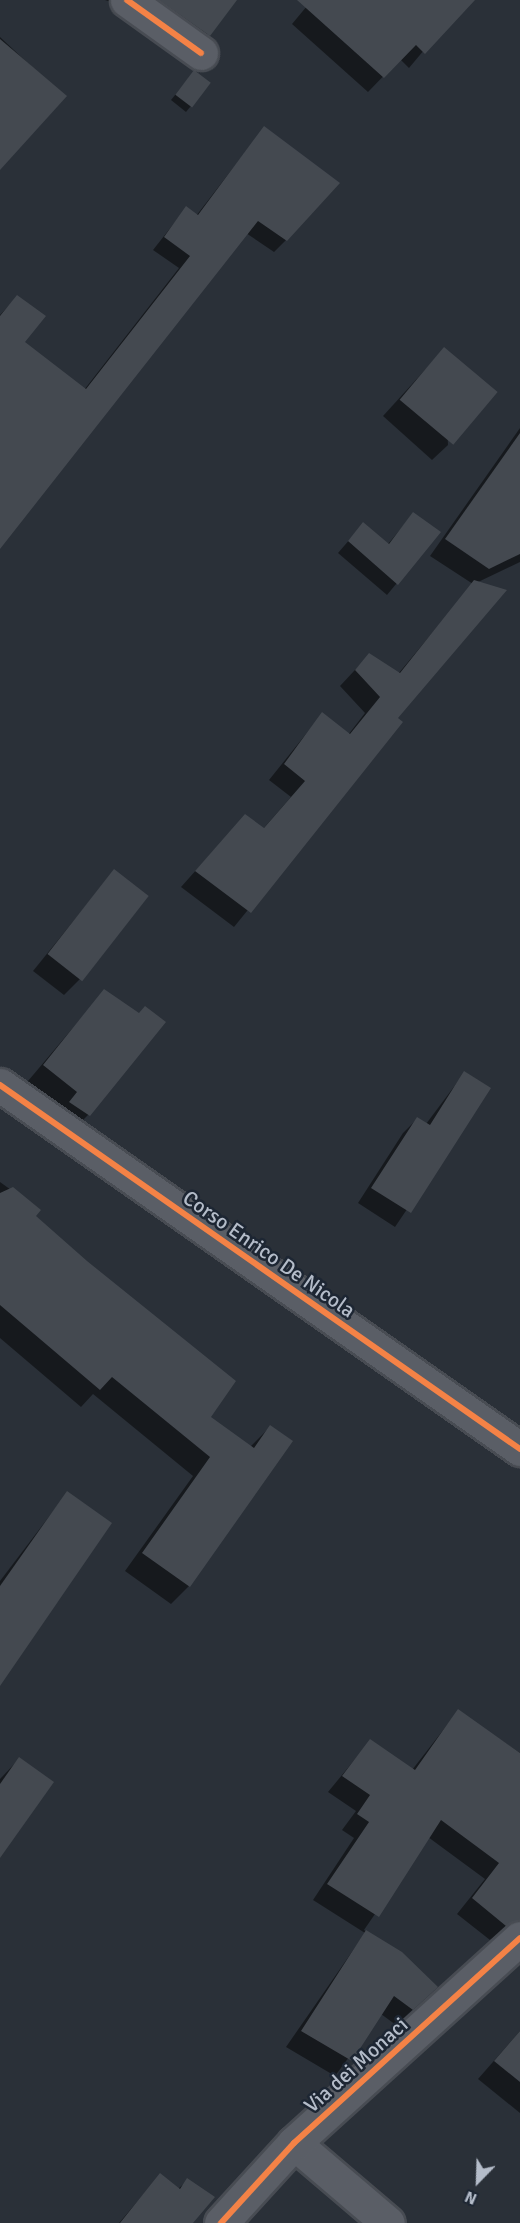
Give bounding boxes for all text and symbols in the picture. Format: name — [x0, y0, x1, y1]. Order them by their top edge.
street label: Corso Enrico De Nicola — [178, 1185, 360, 1323]
street label: Via dei Monaci — [299, 2012, 413, 2118]
north arrow — [448, 2151, 508, 2211]
text: N — [462, 2186, 480, 2209]

